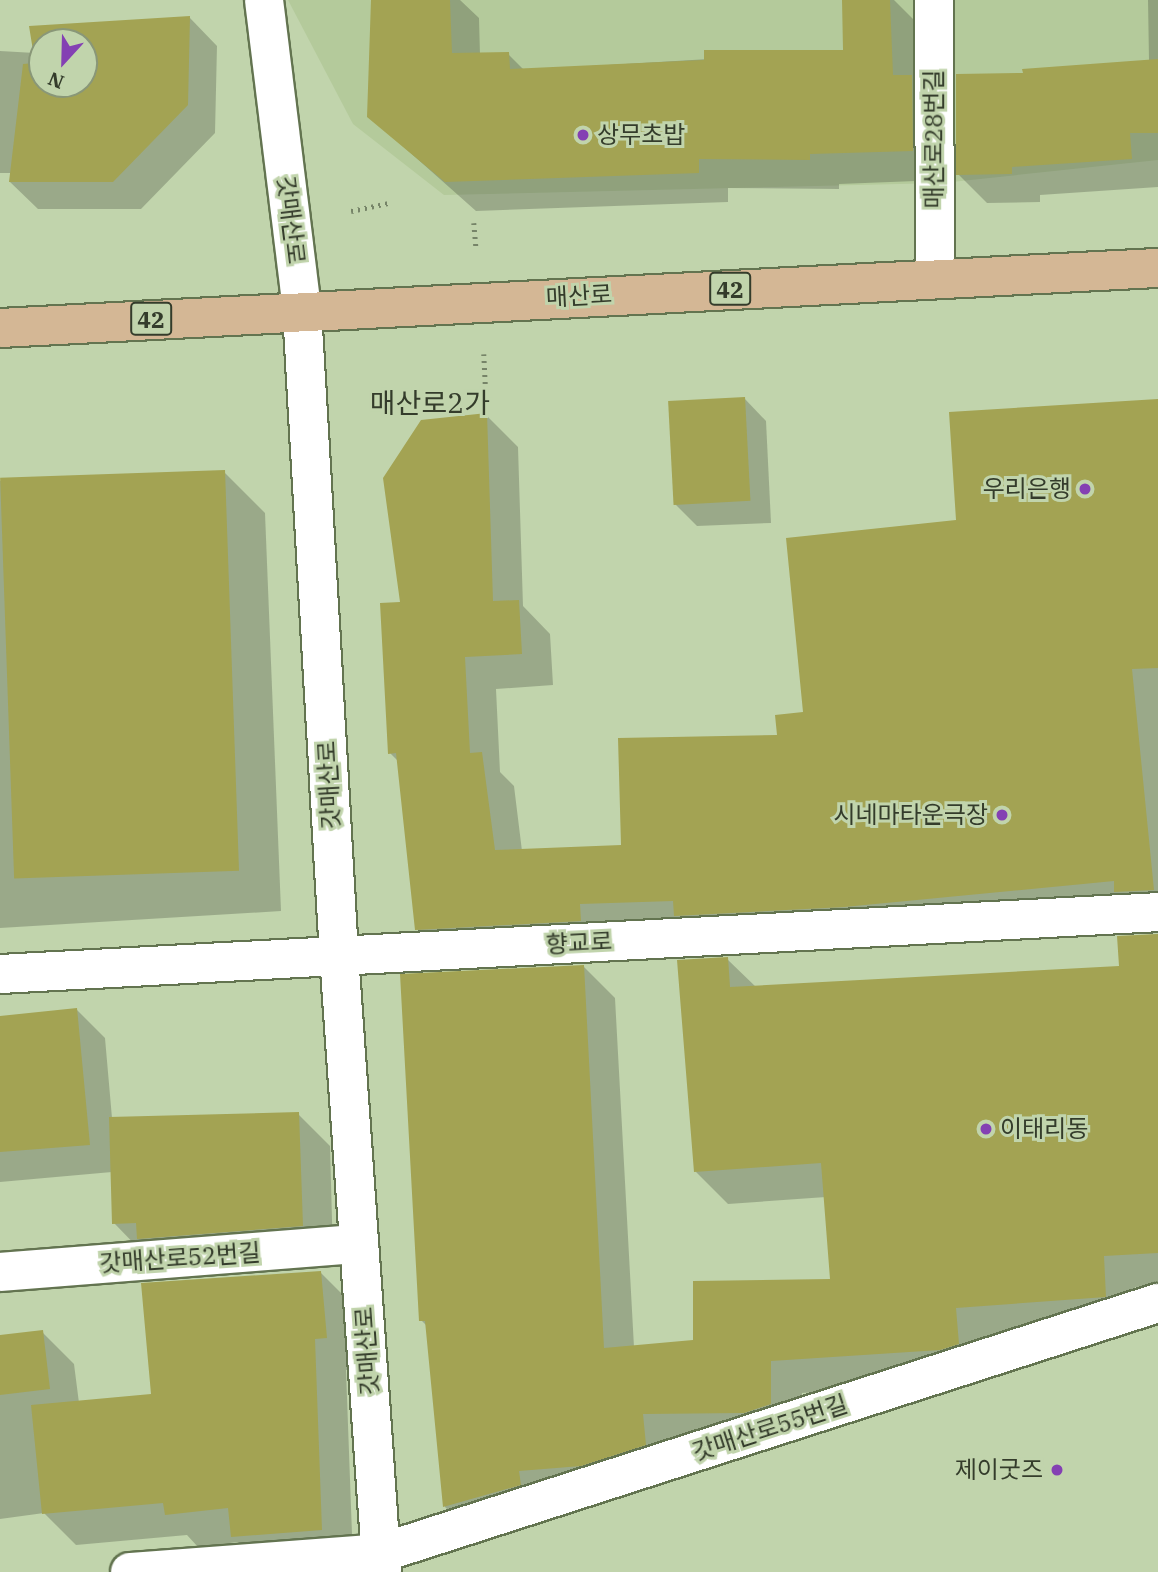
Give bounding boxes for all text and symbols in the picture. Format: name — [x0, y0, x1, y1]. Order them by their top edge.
north arrow — [28, 28, 98, 98]
text: N — [44, 67, 67, 95]
street label: 매산로28번길 — [920, 69, 948, 209]
place label: 상무초밥 — [597, 121, 685, 149]
marker: 상무초밥 — [575, 127, 591, 143]
street label: 갓매산로 — [271, 174, 311, 266]
road number: 42 — [709, 270, 751, 308]
street label: 매산로 — [545, 280, 613, 312]
road number: 42 — [130, 300, 172, 338]
district label: 매산로2가 — [370, 386, 490, 420]
place label: 우리은행 — [983, 475, 1071, 503]
marker: 우리은행 — [1077, 481, 1093, 497]
street label: 갓매산로 — [312, 740, 346, 830]
place label: 시네마타운극장 — [833, 801, 988, 829]
marker: 시네마타운극장 — [994, 807, 1010, 823]
street label: 향교로 — [545, 927, 613, 959]
place label: 이태리동 — [1000, 1115, 1088, 1143]
marker: 이태리동 — [978, 1121, 994, 1137]
street label: 갓매산로52번길 — [99, 1238, 261, 1278]
street label: 갓매산로 — [350, 1306, 384, 1396]
street label: 갓매산로55번길 — [689, 1389, 851, 1467]
place label: 제이굿즈 — [955, 1456, 1043, 1484]
marker: 제이굿즈 — [1049, 1462, 1065, 1478]

